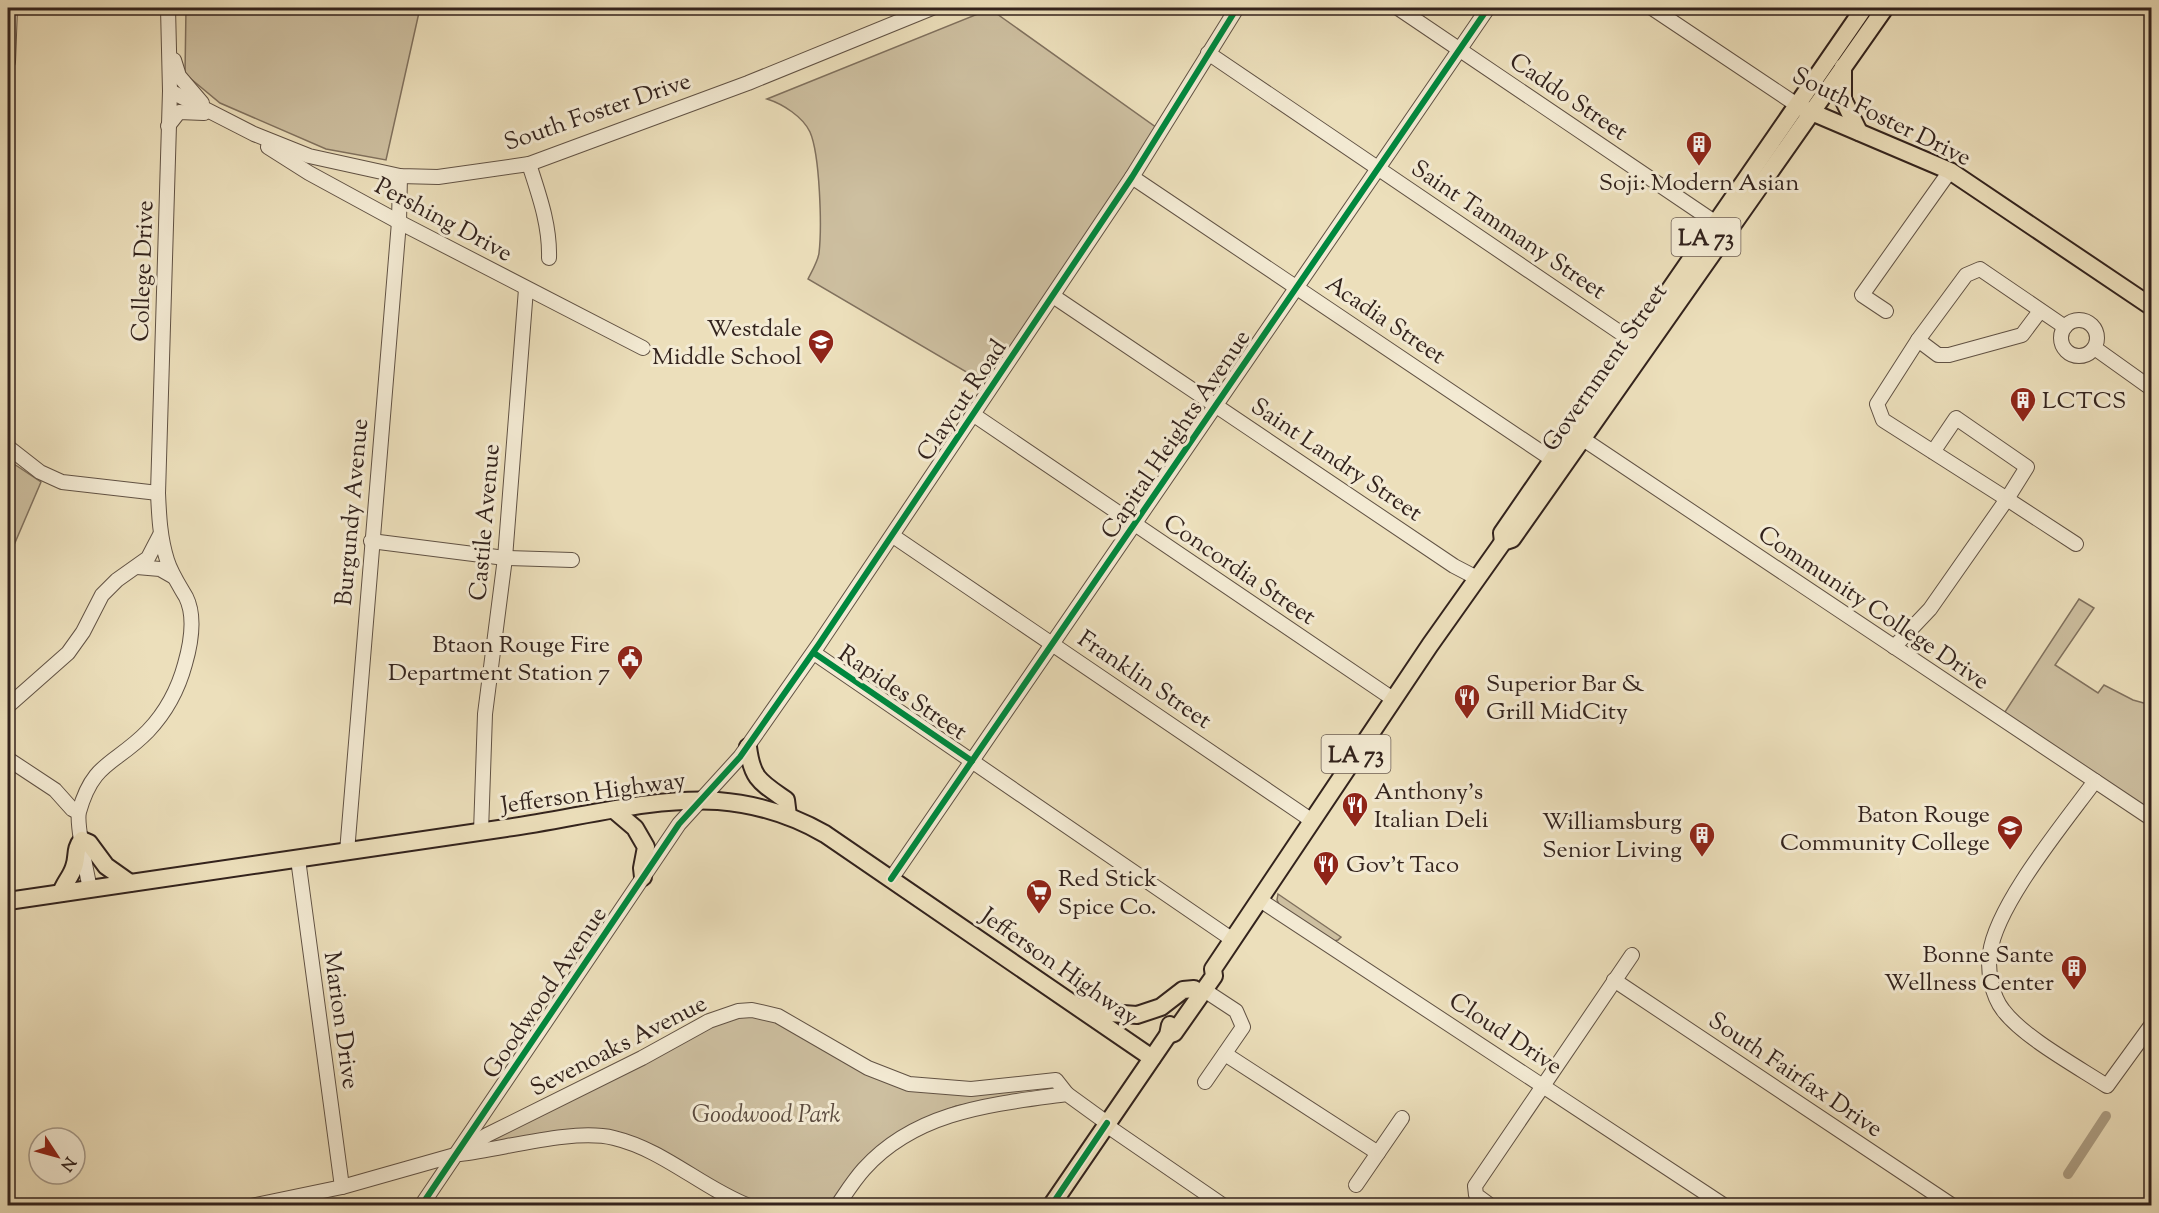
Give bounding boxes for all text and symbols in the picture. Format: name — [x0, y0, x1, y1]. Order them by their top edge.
street label: Caddo Street — [1502, 45, 1634, 150]
street label: South Foster Drive — [1786, 60, 1976, 176]
street label: South Foster Drive — [500, 65, 696, 161]
building icon: Soji: Modern Asian — [1684, 129, 1714, 167]
street label: Saint Tammany Street — [1404, 153, 1612, 309]
place label: Soji: Modern Asian — [1599, 167, 1799, 201]
street label: Pershing Drive — [368, 170, 518, 271]
street label: College Drive — [125, 200, 163, 342]
road number: LA 73 — [1672, 218, 1740, 256]
street label: Acadia Street — [1318, 268, 1452, 373]
street label: Government Street — [1535, 277, 1676, 459]
place label: Westdale Middle School — [652, 313, 802, 375]
street label: Capital Heights Avenue — [1094, 324, 1260, 547]
school or university icon: Westdale Middle School — [806, 327, 836, 365]
street label: Claycut Road — [909, 333, 1016, 469]
building icon: LCTCS — [2008, 385, 2038, 423]
place label: LCTCS — [2042, 385, 2126, 419]
street label: Saint Landry Street — [1243, 391, 1428, 531]
street label: Burgundy Avenue — [328, 417, 378, 607]
street label: Castile Avenue — [462, 442, 510, 602]
street label: Concordia Street — [1156, 507, 1322, 634]
street label: Community College Drive — [1750, 518, 1996, 699]
street label: Franklin Street — [1070, 623, 1218, 738]
place label: Btaon Rouge Fire Department Station 7 — [388, 629, 610, 691]
street label: Rapides Street — [831, 638, 973, 749]
public building icon: Btaon Rouge Fire Department Station 7 — [615, 643, 645, 681]
place label: Superior Bar & Grill MidCity — [1486, 668, 1645, 730]
restaurant icon: Superior Bar & Grill MidCity — [1452, 682, 1482, 720]
road number: LA 73 — [1322, 735, 1390, 773]
street label: Jefferson Highway — [497, 764, 688, 824]
place label: Anthony's Italian Deli — [1374, 776, 1489, 838]
restaurant icon: Anthony's Italian Deli — [1340, 790, 1370, 828]
place label: Baton Rouge Community College — [1780, 799, 1990, 861]
place label: Williamsburg Senior Living — [1542, 806, 1682, 868]
school or university icon: Baton Rouge Community College — [1995, 813, 2025, 851]
building icon: Williamsburg Senior Living — [1687, 820, 1717, 858]
restaurant icon: Gov't Taco — [1311, 849, 1341, 887]
place label: Gov't Taco — [1346, 849, 1459, 883]
place label: Red Stick Spice Co. — [1058, 863, 1157, 925]
supermarket icon: Red Stick Spice Co. — [1024, 877, 1054, 915]
street label: Jefferson Highway — [971, 899, 1145, 1035]
street label: Goodwood Avenue — [475, 900, 616, 1086]
place label: Bonne Sante Wellness Center — [1884, 939, 2054, 1001]
street label: Marion Drive — [314, 949, 367, 1091]
building icon: Bonne Sante Wellness Center — [2059, 953, 2089, 991]
street label: Cloud Drive — [1441, 985, 1568, 1084]
street label: Sevenoaks Avenue — [525, 988, 713, 1106]
street label: South Fairfax Drive — [1701, 1005, 1889, 1147]
park label: Goodwood Park — [692, 1099, 840, 1133]
north arrow — [27, 1126, 87, 1186]
text: N — [54, 1151, 80, 1175]

